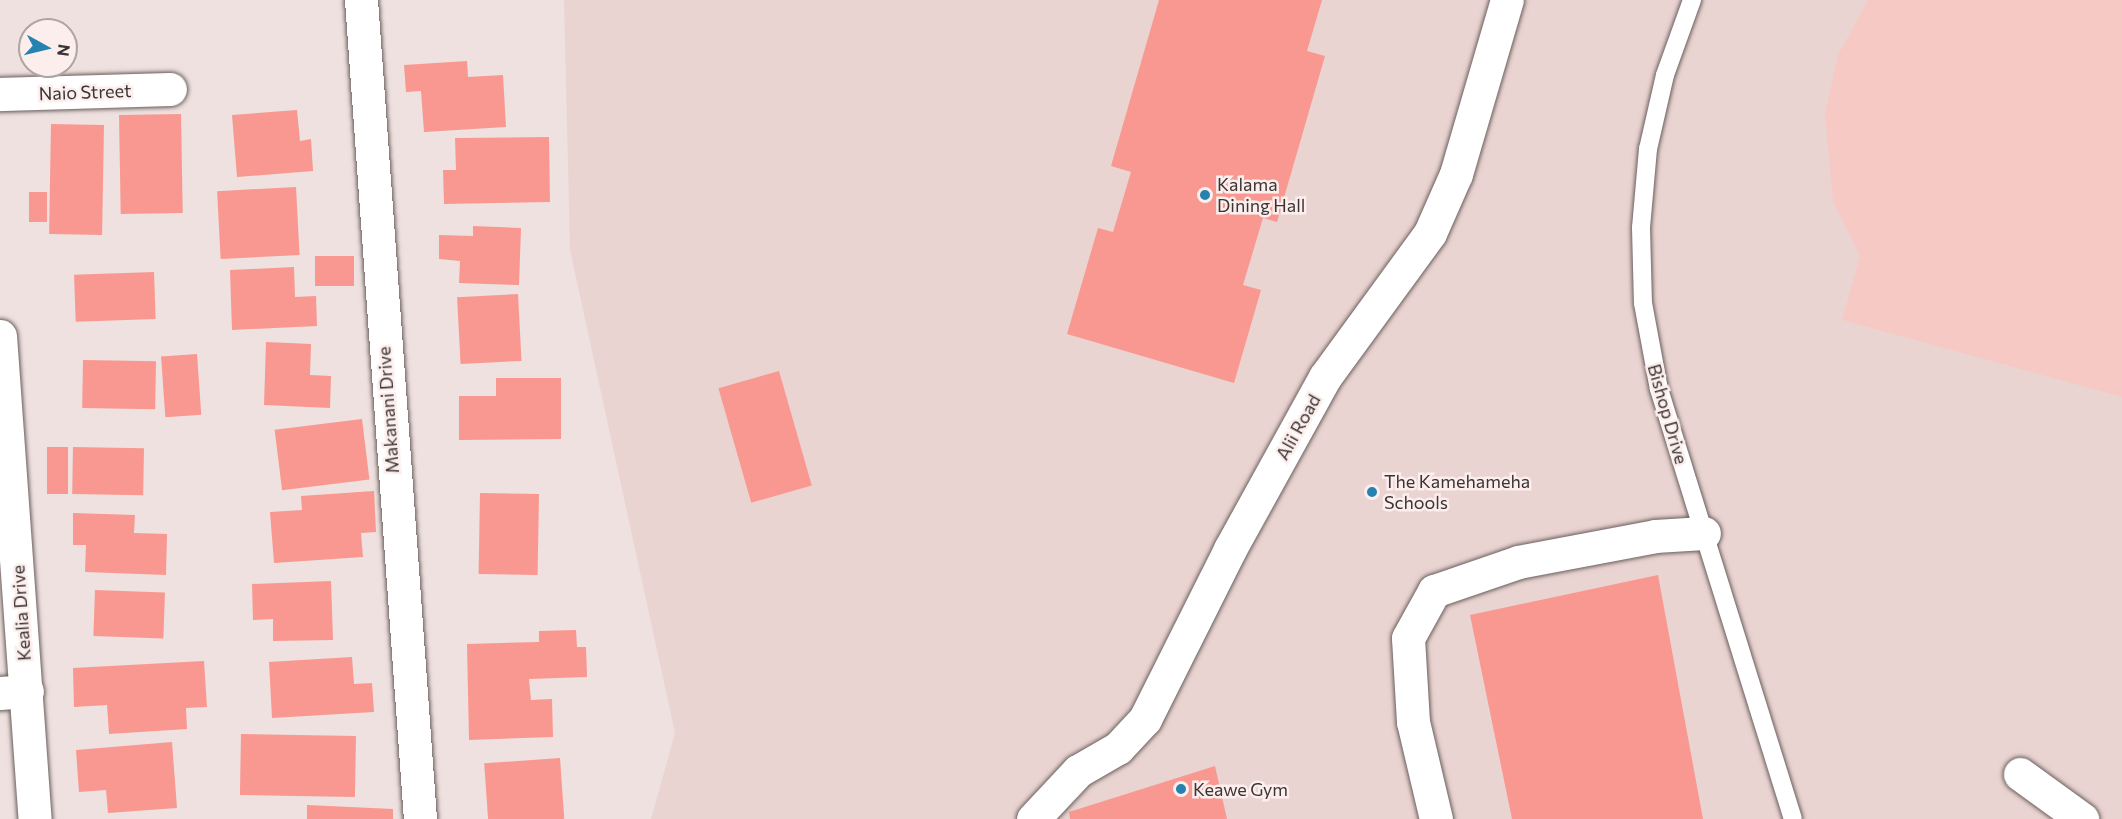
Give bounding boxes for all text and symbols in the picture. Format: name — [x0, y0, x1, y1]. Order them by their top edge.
north arrow — [18, 18, 78, 78]
text: N — [54, 43, 75, 58]
street label: Naio Street — [38, 80, 132, 104]
place label: Kalama Dining Hall — [1217, 174, 1305, 216]
marker: Kalama Dining Hall — [1198, 188, 1212, 202]
street label: Makanani Drive — [373, 346, 403, 474]
street label: Bishop Drive — [1643, 361, 1693, 467]
street label: Alii Road — [1271, 390, 1325, 464]
place label: The Kamehameha Schools — [1384, 471, 1530, 514]
marker: The Kamehameha Schools — [1365, 485, 1379, 499]
street label: Kealia Drive — [7, 564, 35, 662]
place label: Keawe Gym — [1193, 778, 1288, 800]
marker: Keawe Gym — [1174, 782, 1188, 796]

